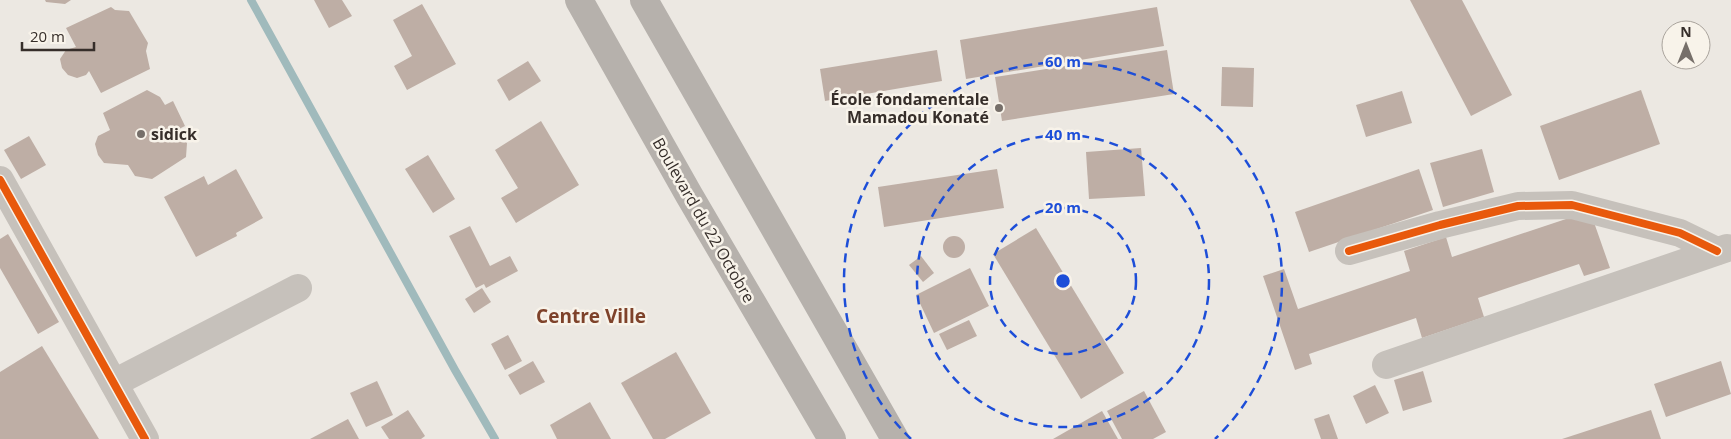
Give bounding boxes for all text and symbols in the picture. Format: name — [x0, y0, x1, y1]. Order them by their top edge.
scale bar — [22, 20, 95, 52]
north arrow — [1661, 20, 1711, 70]
text: N — [1680, 22, 1692, 41]
text: 20 m — [30, 26, 65, 46]
text: 60 m — [1045, 51, 1081, 71]
place label: École fondamentale Mamadou Konaté — [830, 88, 989, 128]
marker: École fondamentale Mamadou Konaté — [993, 102, 1005, 114]
place label: sidick — [151, 123, 197, 145]
text: 40 m — [1045, 124, 1081, 144]
marker: sidick — [135, 128, 147, 140]
street label: Boulevard du 22 Octobre — [648, 133, 760, 307]
text: 20 m — [1045, 197, 1081, 217]
centre of rings — [1054, 272, 1072, 290]
district label: Centre Ville — [536, 303, 646, 329]

